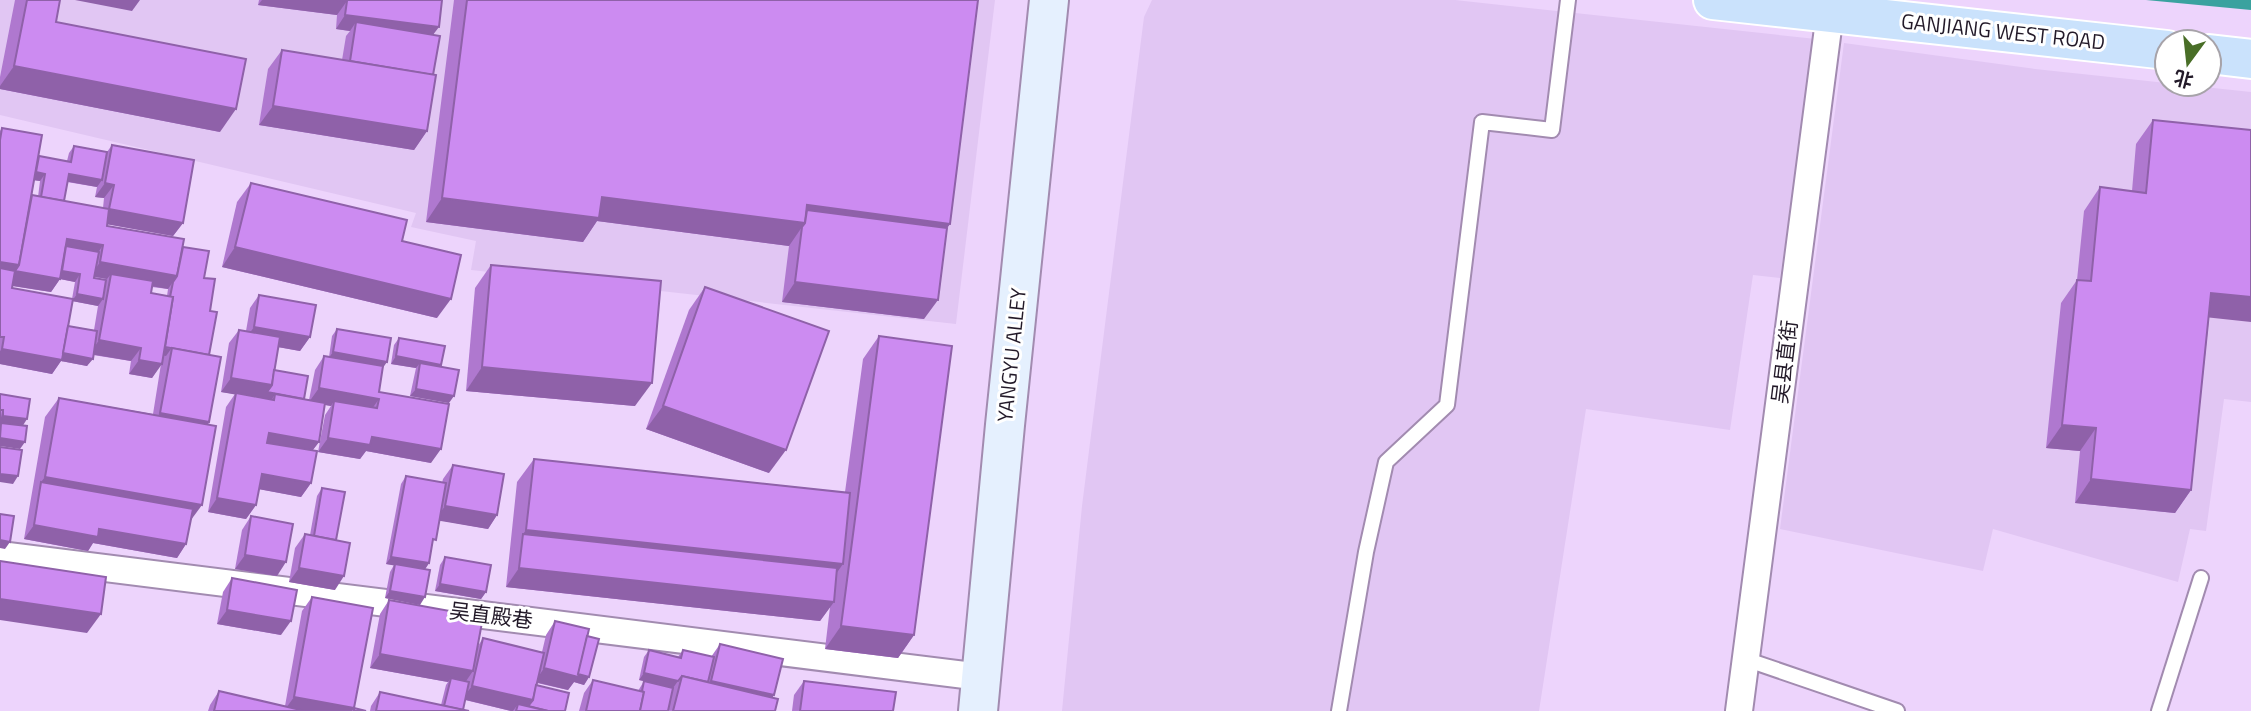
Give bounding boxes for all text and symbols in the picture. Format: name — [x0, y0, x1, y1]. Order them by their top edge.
street label: GANJIANG WEST ROAD — [1900, 4, 2107, 58]
north arrow — [2153, 28, 2223, 98]
text: 北 — [2171, 63, 2196, 96]
street label: YANGYU ALLEY — [988, 286, 1034, 423]
street label: 吴县直街 — [1763, 318, 1805, 406]
street label: 吴直殿巷 — [447, 594, 535, 636]

